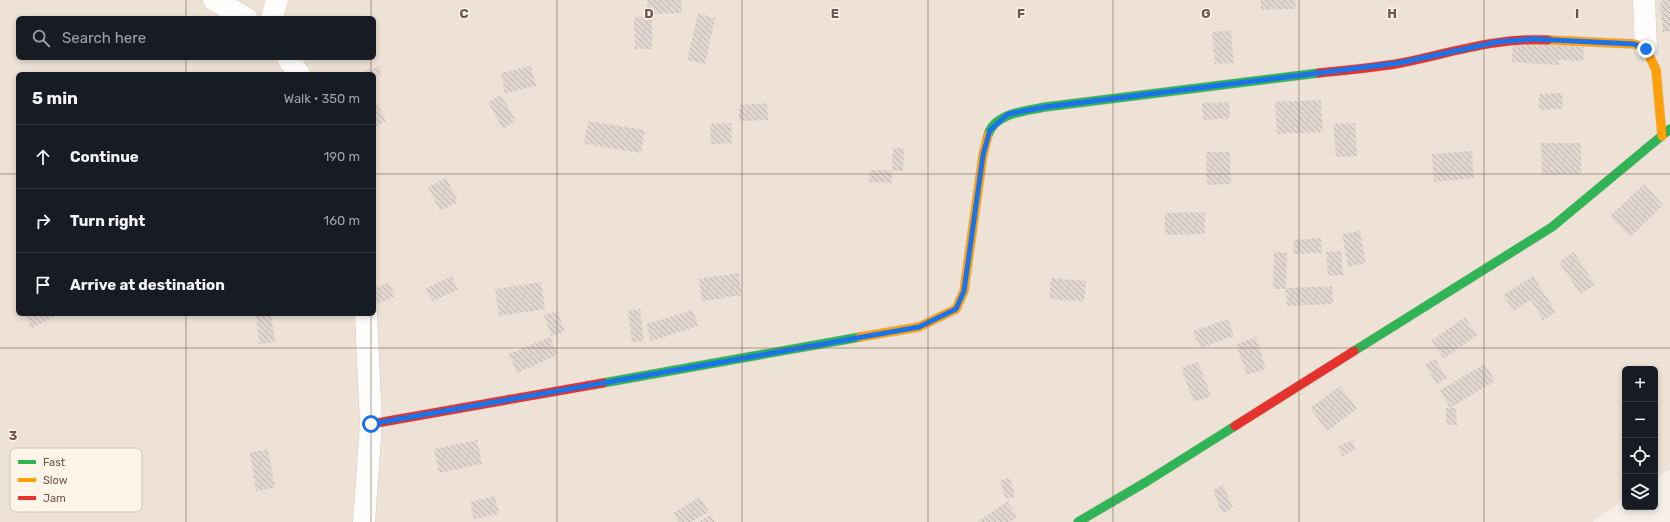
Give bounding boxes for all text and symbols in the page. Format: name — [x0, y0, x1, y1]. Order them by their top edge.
text: C — [459, 6, 469, 21]
text: D — [644, 6, 654, 21]
text: E — [831, 6, 839, 21]
text: F — [1017, 6, 1025, 21]
text: G — [1201, 6, 1211, 21]
text: H — [1387, 6, 1397, 21]
text: I — [1575, 6, 1579, 21]
search box — [16, 16, 376, 60]
icon: search — [30, 27, 52, 49]
text: Search here — [62, 29, 146, 47]
route end — [1637, 40, 1655, 58]
text: 5 min — [32, 88, 78, 108]
text: Walk · 350 m — [284, 91, 360, 106]
icon: ahead — [32, 146, 54, 168]
text: Continue — [70, 148, 139, 166]
text: 190 m — [324, 149, 360, 164]
icon: right — [32, 210, 54, 232]
text: Turn right — [70, 212, 145, 230]
text: 160 m — [324, 213, 360, 228]
icon: arrive — [32, 274, 54, 296]
text: Arrive at destination — [70, 276, 225, 294]
map controls — [1622, 366, 1658, 510]
button: + — [1622, 366, 1658, 402]
button: − — [1622, 402, 1658, 438]
route start — [362, 415, 380, 433]
text: 3 — [9, 428, 18, 443]
button: locate — [1622, 438, 1658, 474]
legend — [10, 448, 142, 512]
text: Fast — [43, 456, 66, 469]
text: Slow — [43, 474, 68, 487]
button: layers — [1622, 474, 1658, 510]
text: Jam — [43, 492, 66, 505]

